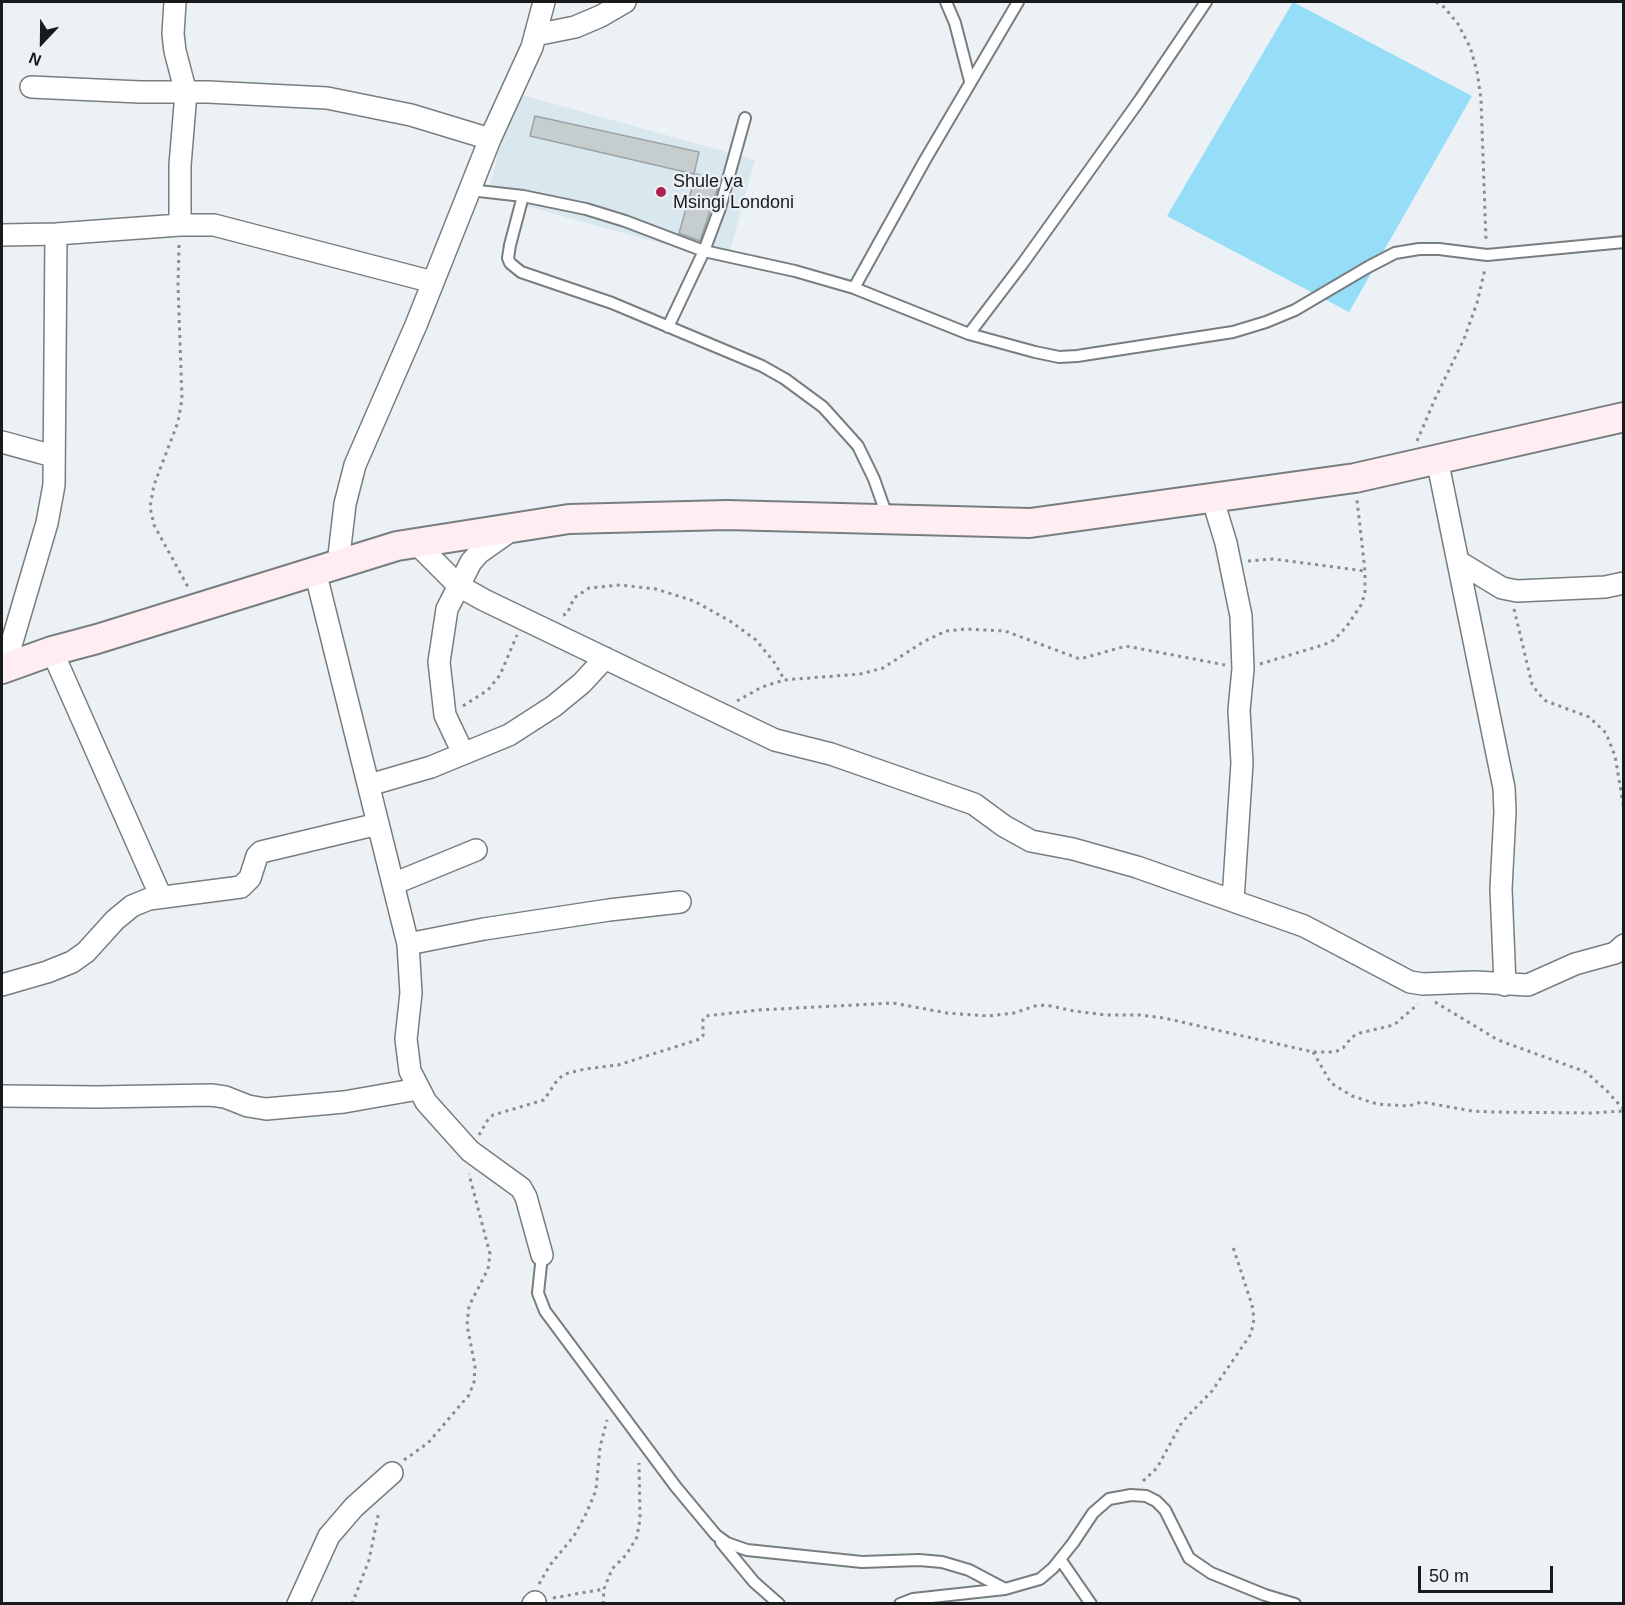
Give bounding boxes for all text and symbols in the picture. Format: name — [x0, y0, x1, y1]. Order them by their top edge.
north arrow — [12, 12, 72, 72]
text: N — [27, 49, 44, 69]
place label: Shule ya Msingi Londoni — [673, 171, 794, 213]
marker: Shule ya Msingi Londoni — [654, 185, 668, 199]
scale bar — [1421, 1554, 1556, 1592]
text: 50 m — [1429, 1566, 1469, 1586]

